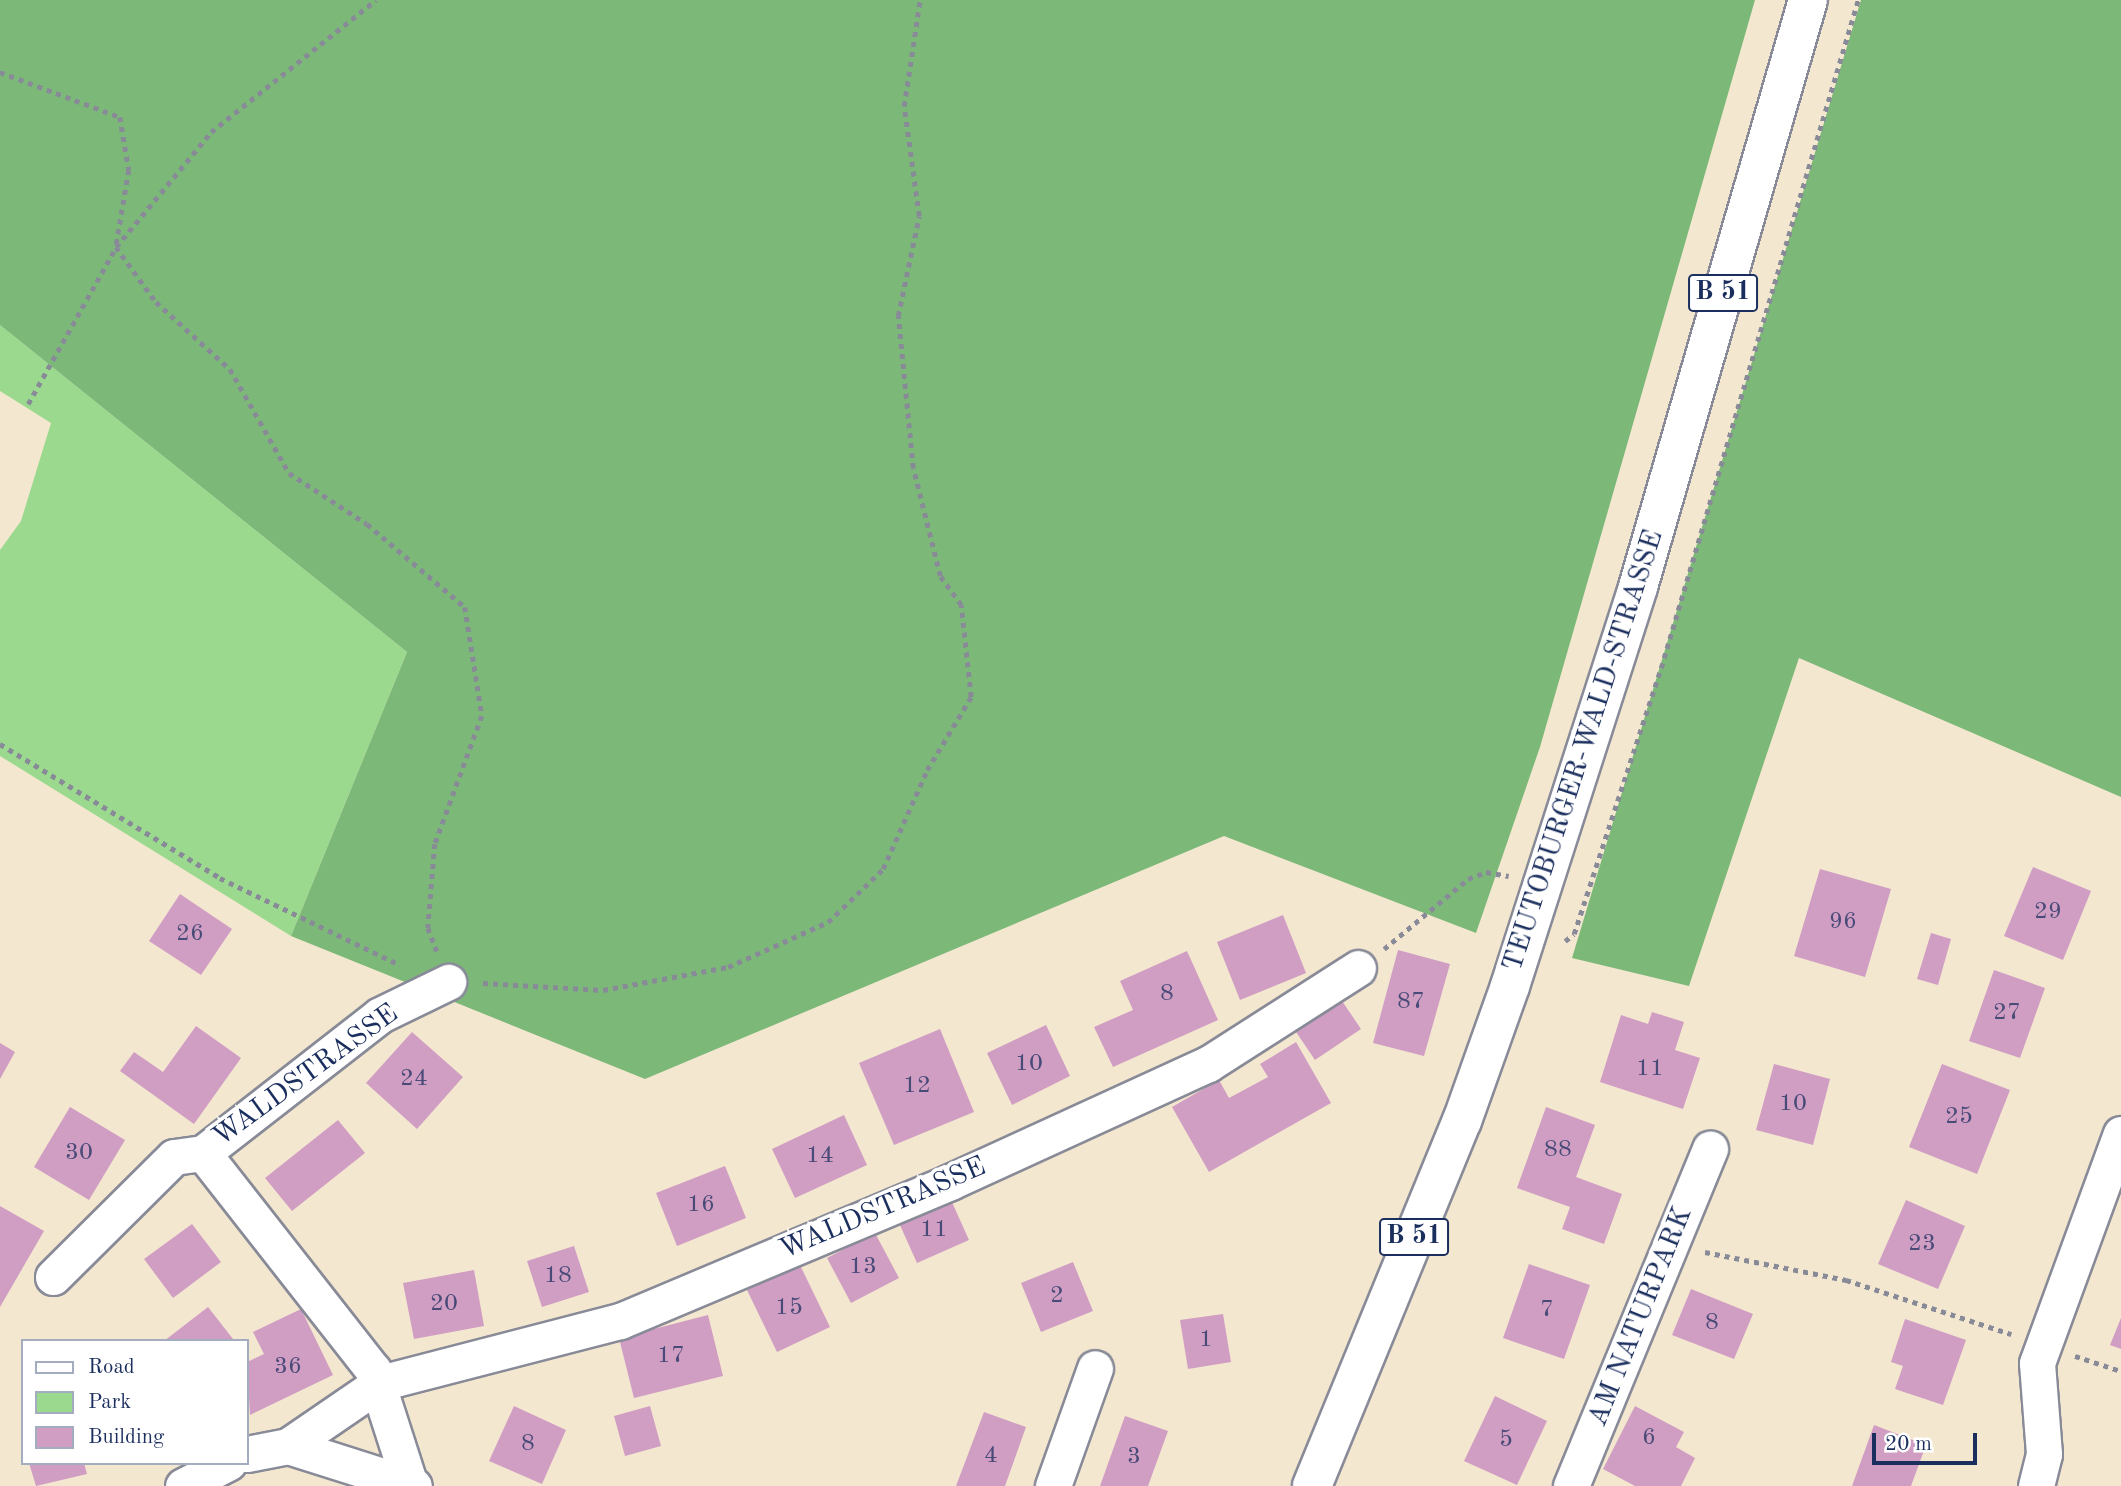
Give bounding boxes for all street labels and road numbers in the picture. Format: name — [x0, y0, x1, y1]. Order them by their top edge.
road number: B 51 — [1688, 270, 1758, 316]
street label: TEUTOBURGER-WALD-STRASSE — [1497, 526, 1671, 976]
street label: WALDSTRASSE — [207, 998, 405, 1154]
street label: WALDSTRASSE — [775, 1150, 991, 1268]
street label: AM NATURPARK — [1582, 1202, 1700, 1432]
road number: B 51 — [1379, 1214, 1449, 1260]

